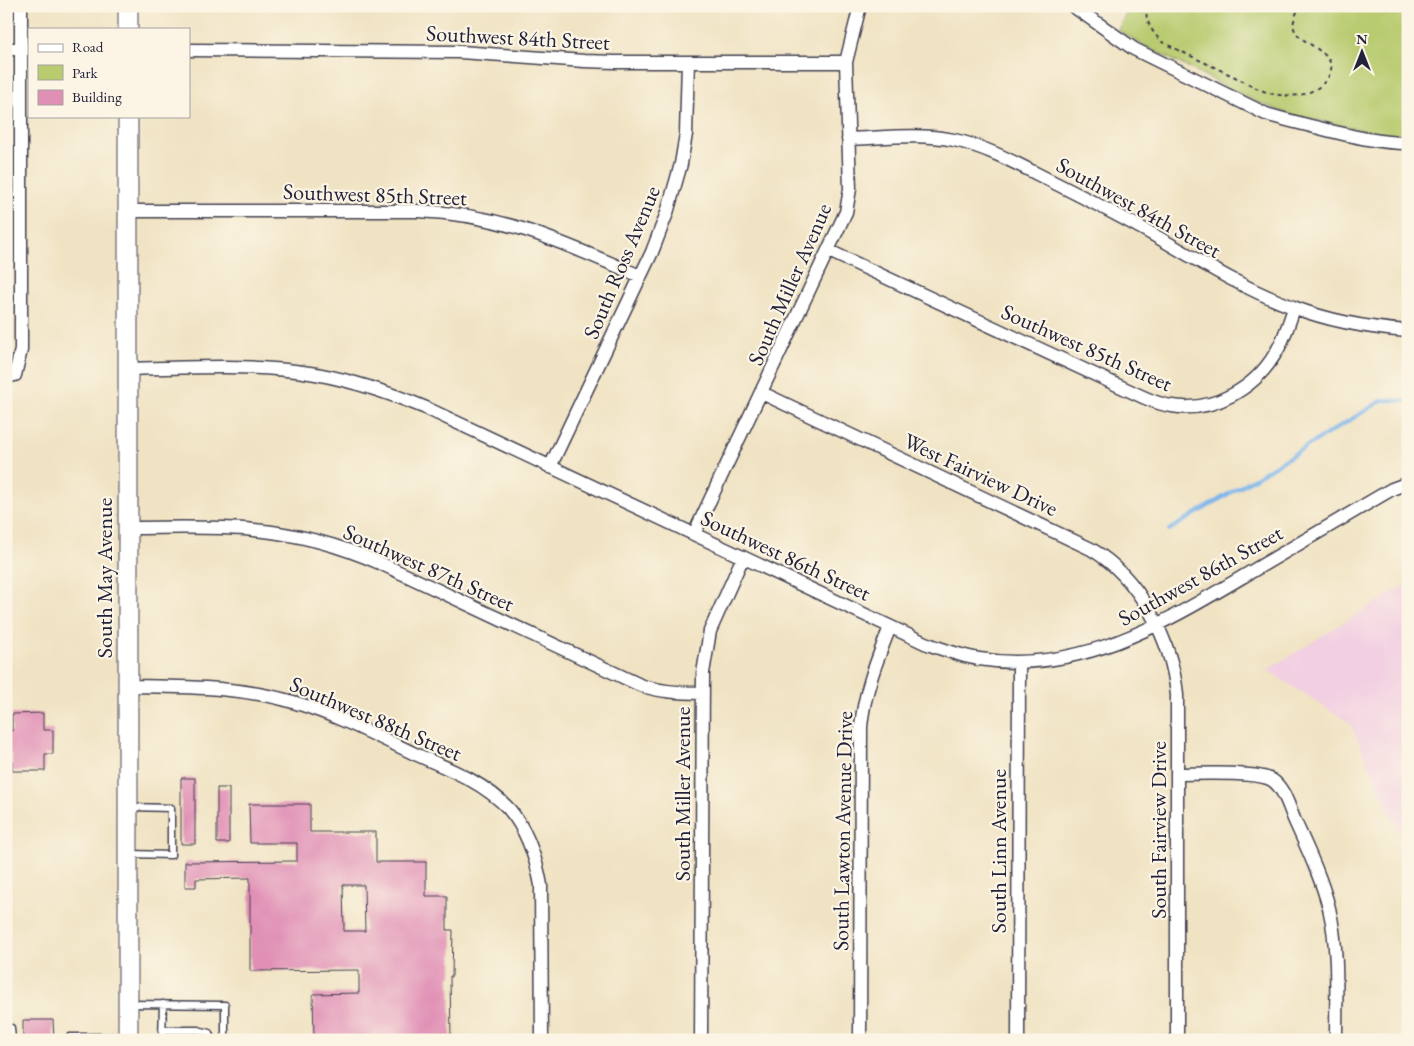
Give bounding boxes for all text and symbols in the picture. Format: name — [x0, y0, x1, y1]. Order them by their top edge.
street label: Southwest 84th Street — [425, 18, 611, 57]
legend — [28, 28, 190, 118]
north arrow — [1336, 28, 1386, 78]
text: N — [1356, 30, 1368, 48]
text: Road — [72, 37, 104, 56]
text: Park — [72, 63, 99, 82]
text: Building — [72, 87, 122, 106]
street label: Southwest 84th Street — [1051, 150, 1226, 265]
street label: Southwest 85th Street — [283, 177, 468, 212]
street label: South Ross Avenue — [576, 181, 667, 343]
street label: South Miller Avenue — [741, 198, 838, 370]
street label: Southwest 85th Street — [997, 297, 1177, 398]
street label: West Fairview Drive — [899, 426, 1063, 523]
street label: South May Avenue — [90, 497, 119, 658]
street label: Southwest 86th Street — [696, 503, 875, 608]
street label: Southwest 87th Street — [339, 517, 519, 618]
street label: Southwest 86th Street — [1113, 518, 1288, 633]
street label: Southwest 88th Street — [285, 669, 466, 768]
street label: South Miller Avenue — [668, 706, 697, 881]
street label: South Lawton Avenue Drive — [826, 710, 859, 951]
street label: South Fairview Drive — [1144, 741, 1173, 919]
street label: South Linn Avenue — [984, 768, 1013, 933]

